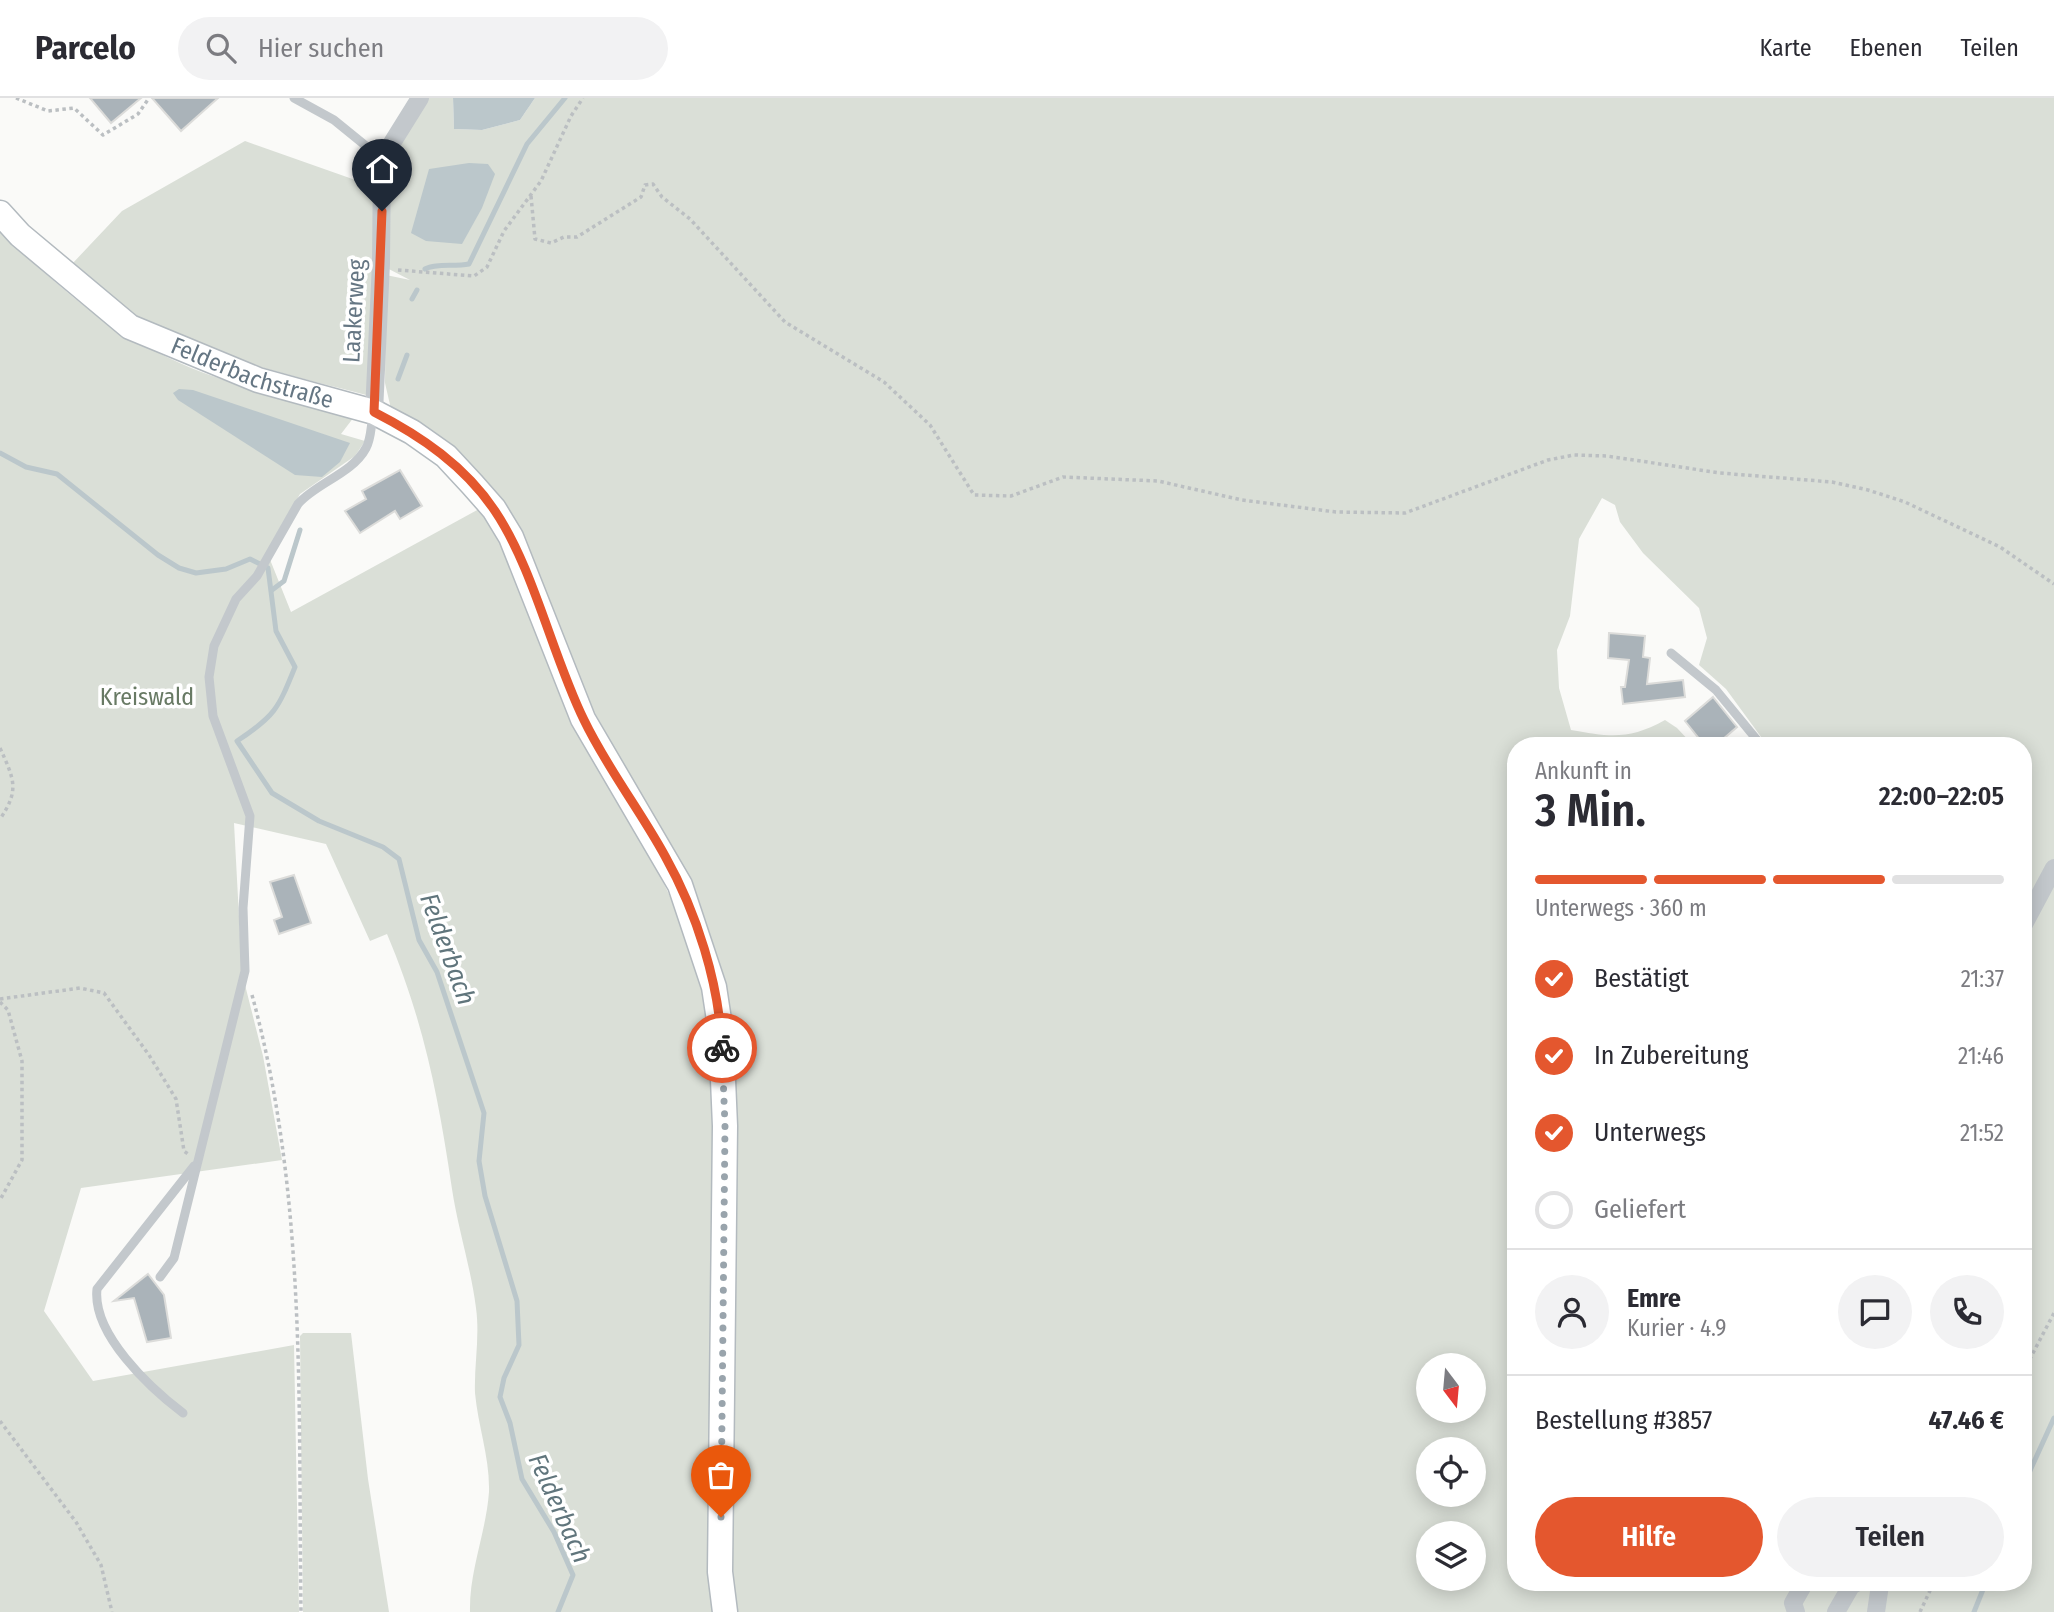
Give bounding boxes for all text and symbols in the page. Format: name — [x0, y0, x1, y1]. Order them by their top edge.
search box — [178, 17, 668, 80]
text: Parcelo — [35, 28, 136, 68]
icon: search — [202, 29, 240, 67]
text: Hier suchen — [258, 33, 384, 64]
text: Karte — [1760, 34, 1812, 62]
text: Ebenen — [1850, 34, 1923, 62]
text: Teilen — [1961, 34, 2019, 62]
pin — [352, 139, 412, 211]
icon: home — [363, 150, 401, 188]
street label: Laakerweg — [337, 258, 371, 364]
street label: Felderbachstraße — [167, 332, 336, 414]
park label: Kreiswald — [100, 683, 194, 711]
text: Ankunft in — [1535, 757, 1632, 785]
text: 22:00–22:05 — [1879, 781, 2004, 812]
text: 3 Min. — [1535, 783, 1646, 838]
water label: Felderbach — [413, 889, 482, 1009]
text: Unterwegs · 360 m — [1535, 894, 1707, 922]
icon: check — [1535, 960, 1573, 998]
text: Bestätigt — [1594, 963, 1689, 994]
text: 21:37 — [1961, 965, 2004, 993]
courier — [687, 1013, 757, 1083]
icon: bike — [703, 1029, 741, 1067]
icon: check — [1535, 1037, 1573, 1075]
text: In Zubereitung — [1594, 1040, 1748, 1071]
text: 21:46 — [1958, 1042, 2004, 1070]
icon: check — [1535, 1114, 1573, 1152]
text: Unterwegs — [1594, 1117, 1706, 1148]
text: 21:52 — [1960, 1119, 2004, 1147]
text: Geliefert — [1594, 1194, 1686, 1225]
button: person — [1535, 1275, 1609, 1349]
button: chat — [1838, 1275, 1912, 1349]
button: phone — [1930, 1275, 2004, 1349]
text: Emre — [1627, 1283, 1681, 1314]
text: Kurier · 4.9 — [1627, 1314, 1727, 1342]
north arrow — [1416, 1353, 1486, 1423]
map controls — [1416, 1353, 1486, 1591]
text: Bestellung #3857 — [1535, 1405, 1712, 1436]
text: 47.46 € — [1928, 1405, 2004, 1436]
button: locate — [1416, 1437, 1486, 1507]
pin — [691, 1445, 751, 1517]
water label: Felderbach — [522, 1449, 597, 1568]
icon: bag — [702, 1456, 740, 1494]
button: Hilfe — [1535, 1497, 1763, 1577]
button: Teilen — [1777, 1497, 2004, 1577]
button: layers — [1416, 1521, 1486, 1591]

